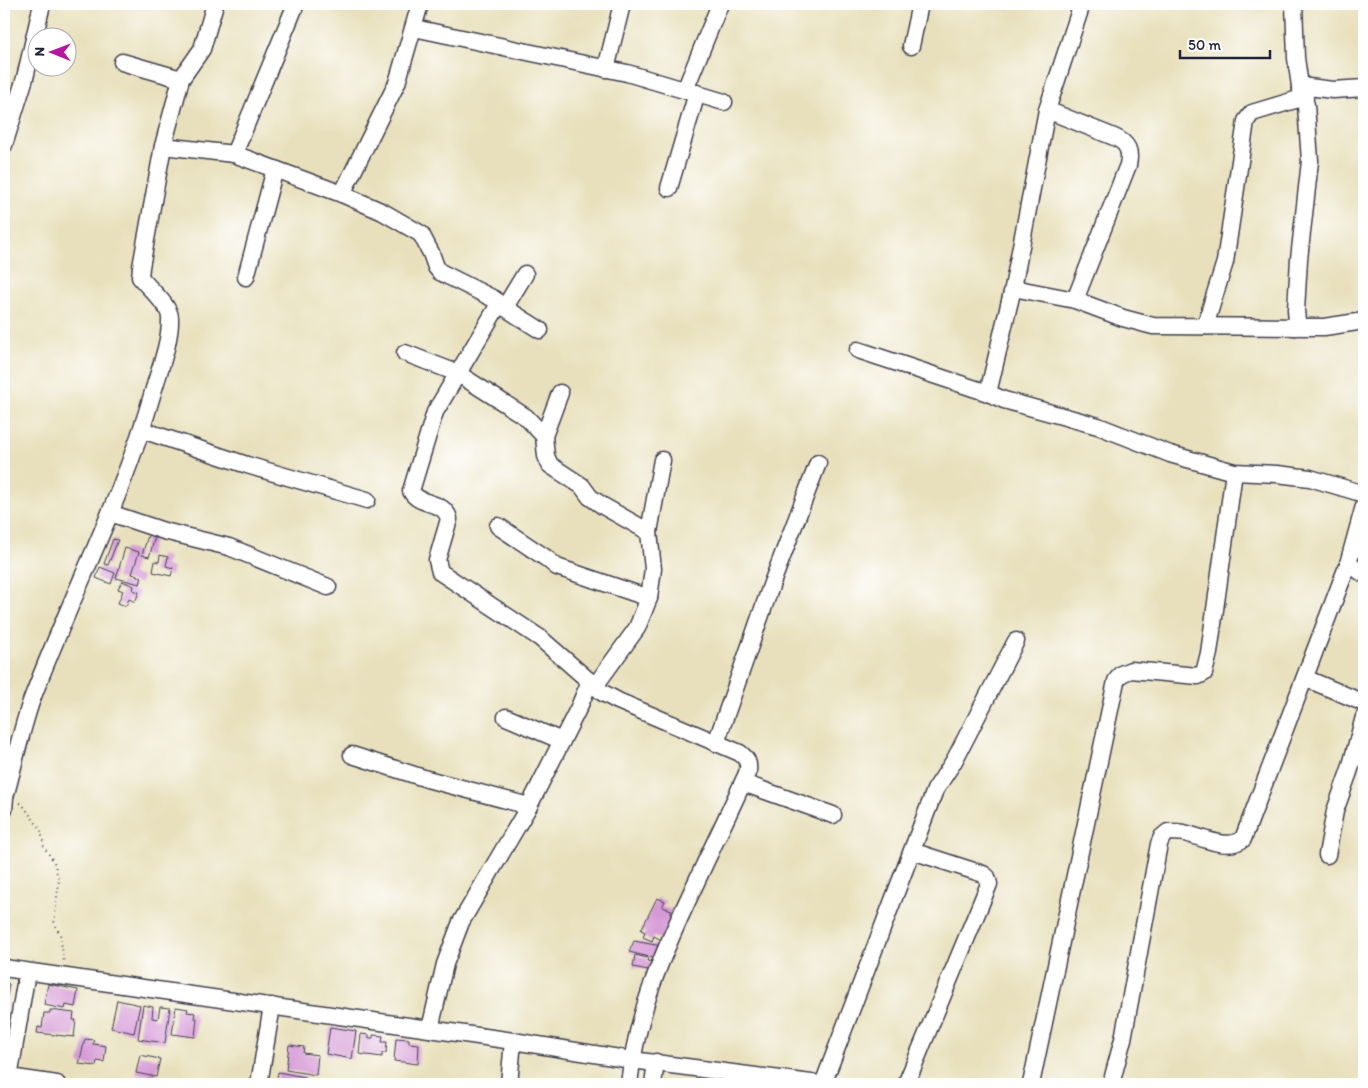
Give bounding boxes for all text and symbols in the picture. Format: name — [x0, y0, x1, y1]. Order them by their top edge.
north arrow — [28, 28, 78, 78]
scale bar — [1180, 28, 1270, 60]
text: 50 m — [1188, 36, 1221, 54]
text: N — [31, 47, 48, 57]

